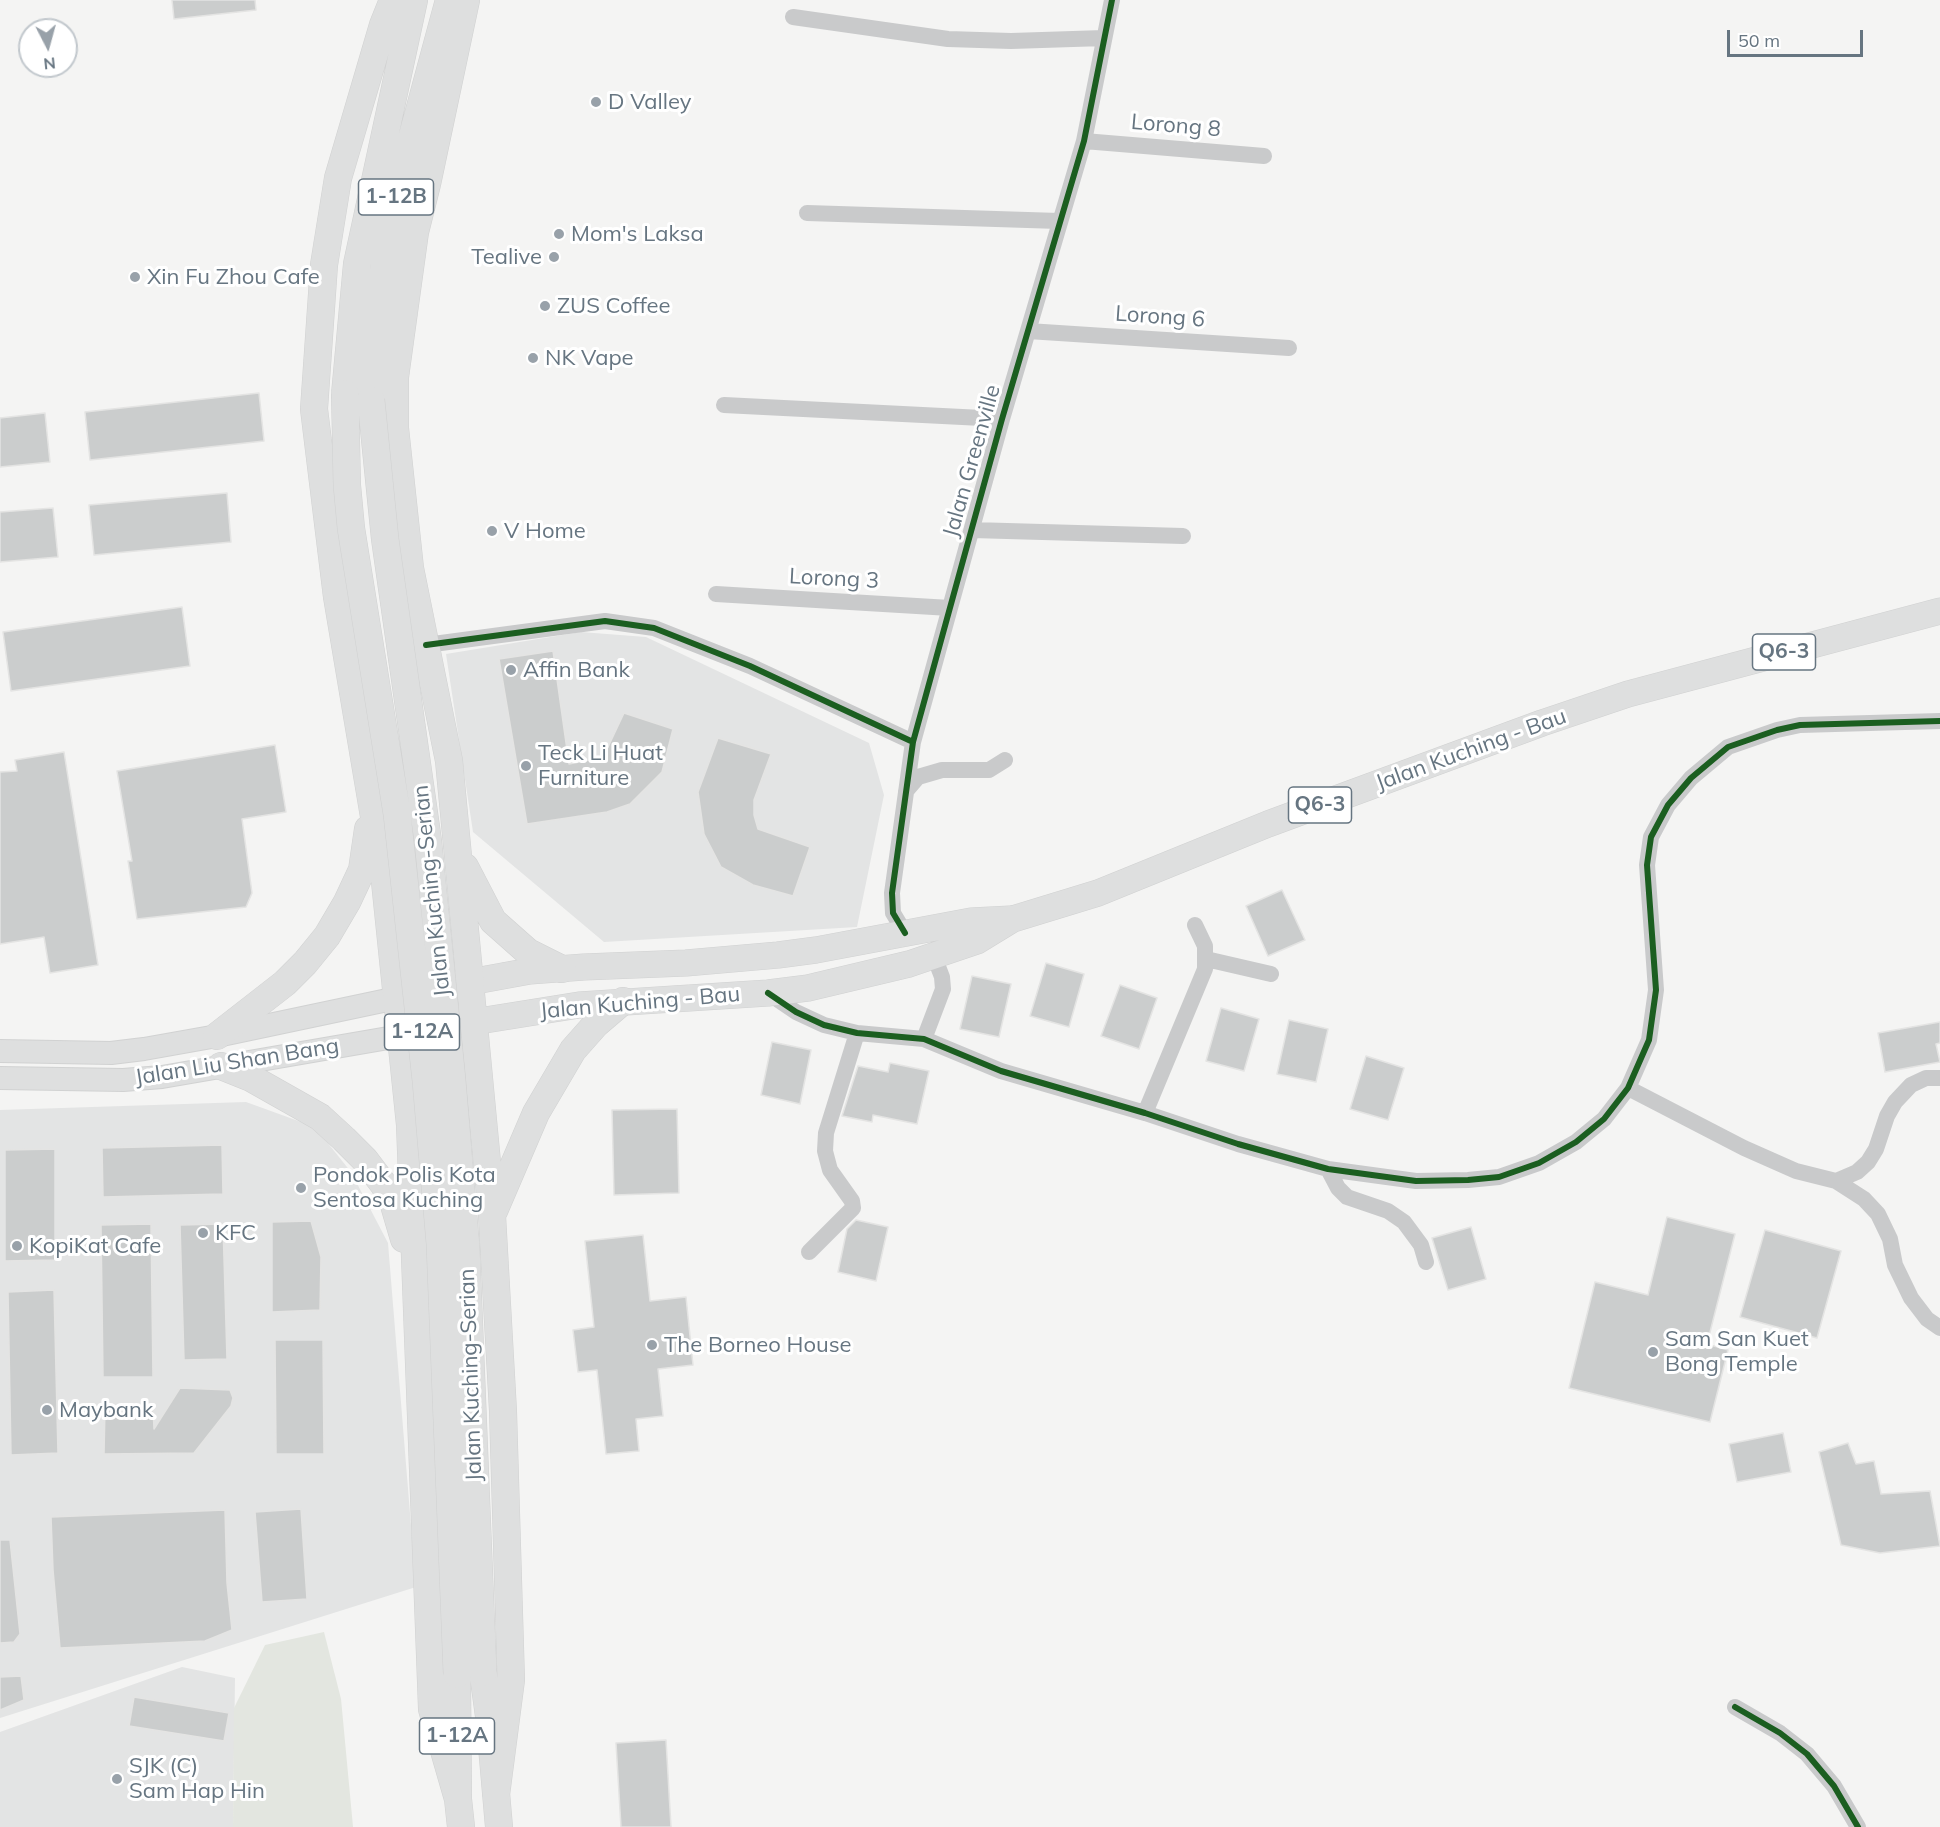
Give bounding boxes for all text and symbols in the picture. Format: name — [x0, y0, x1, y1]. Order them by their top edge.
north arrow — [18, 18, 78, 78]
scale bar — [1730, 18, 1866, 56]
text: 50 m — [1738, 29, 1780, 52]
text: N — [43, 53, 57, 74]
place label: D Valley — [608, 89, 691, 115]
marker: D Valley — [589, 95, 603, 109]
street label: Lorong 8 — [1130, 109, 1222, 143]
road number: 1-12B — [358, 179, 434, 215]
place label: Mom's Laksa — [571, 221, 704, 247]
marker: Mom's Laksa — [552, 227, 566, 241]
place label: Tealive — [471, 244, 542, 270]
marker: Tealive — [547, 250, 561, 264]
place label: Xin Fu Zhou Cafe — [147, 264, 320, 290]
marker: Xin Fu Zhou Cafe — [128, 270, 142, 284]
place label: ZUS Coffee — [557, 293, 670, 319]
marker: ZUS Coffee — [538, 299, 552, 313]
street label: Lorong 6 — [1114, 301, 1206, 333]
place label: NK Vape — [545, 345, 634, 371]
marker: NK Vape — [526, 351, 540, 365]
street label: Jalan Greenville — [938, 382, 1006, 540]
place label: V Home — [504, 518, 586, 544]
marker: V Home — [485, 524, 499, 538]
street label: Lorong 3 — [788, 563, 880, 595]
road number: Q6-3 — [1752, 634, 1816, 670]
place label: Affin Bank — [523, 657, 630, 683]
marker: Affin Bank — [504, 663, 518, 677]
street label: Jalan Kuching - Bau — [1372, 703, 1570, 797]
place label: Teck Li Huat Furniture — [538, 740, 663, 792]
marker: Teck Li Huat Furniture — [519, 759, 533, 773]
street label: Jalan Kuching-Serian — [408, 784, 456, 998]
road number: Q6-3 — [1288, 787, 1352, 823]
street label: Jalan Kuching - Bau — [539, 981, 741, 1025]
road number: 1-12A — [384, 1014, 460, 1050]
street label: Jalan Liu Shan Bang — [133, 1033, 341, 1091]
place label: Pondok Polis Kota Sentosa Kuching — [313, 1162, 496, 1214]
marker: Pondok Polis Kota Sentosa Kuching — [294, 1181, 308, 1195]
place label: KFC — [215, 1220, 256, 1246]
marker: KFC — [196, 1226, 210, 1240]
place label: KopiKat Cafe — [29, 1233, 161, 1259]
marker: KopiKat Cafe — [10, 1239, 24, 1253]
street label: Jalan Kuching-Serian — [454, 1268, 488, 1482]
place label: Sam San Kuet Bong Temple — [1665, 1326, 1809, 1378]
place label: The Borneo House — [664, 1332, 852, 1358]
marker: The Borneo House — [645, 1338, 659, 1352]
marker: Sam San Kuet Bong Temple — [1646, 1345, 1660, 1359]
place label: Maybank — [59, 1397, 153, 1423]
marker: Maybank — [40, 1403, 54, 1417]
road number: 1-12A — [420, 1718, 494, 1754]
place label: SJK (C) Sam Hap Hin — [129, 1753, 265, 1804]
marker: SJK (C) Sam Hap Hin — [110, 1772, 124, 1786]

